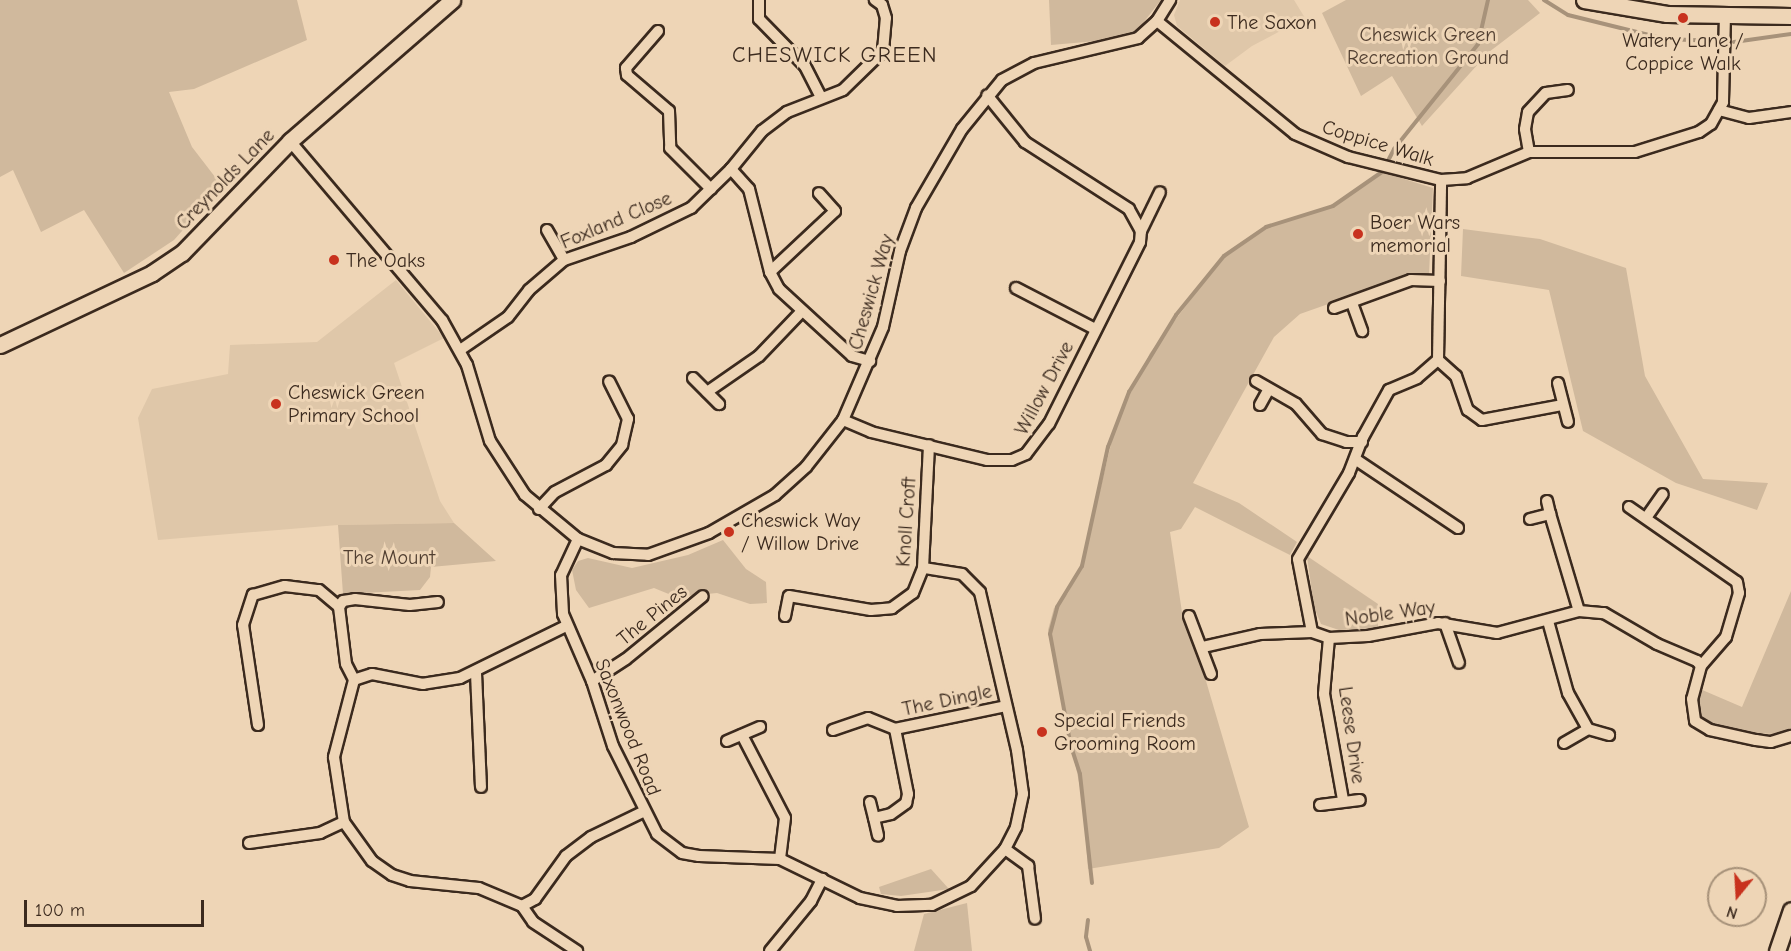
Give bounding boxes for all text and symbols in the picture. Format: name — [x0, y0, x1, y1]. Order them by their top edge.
place label: The Saxon — [1227, 10, 1317, 34]
marker: Watery Lane / Coppice Walk — [1676, 11, 1690, 25]
marker: The Saxon — [1208, 15, 1222, 29]
park label: Cheswick Green Recreation Ground — [1347, 23, 1509, 70]
place label: Watery Lane / Coppice Walk — [1622, 28, 1744, 75]
district label: CHESWICK GREEN — [732, 43, 938, 69]
street label: Coppice Walk — [1319, 115, 1437, 171]
street label: Creynolds Lane — [171, 123, 279, 235]
street label: Foxland Close — [557, 186, 675, 254]
place label: Boer Wars memorial — [1370, 210, 1460, 257]
marker: Boer Wars memorial — [1351, 227, 1365, 241]
street label: Cheswick Way — [843, 231, 899, 353]
place label: The Oaks — [346, 248, 425, 272]
marker: The Oaks — [327, 253, 341, 267]
street label: Willow Drive — [1009, 337, 1079, 439]
place label: Cheswick Green Primary School — [288, 380, 425, 427]
marker: Cheswick Green Primary School — [269, 397, 283, 411]
street label: Knoll Croft — [891, 476, 921, 568]
place label: Cheswick Way / Willow Drive — [741, 508, 860, 555]
marker: Cheswick Way / Willow Drive — [722, 525, 736, 539]
park label: The Mount — [343, 545, 435, 569]
street label: The Pines — [612, 580, 692, 650]
street label: Noble Way — [1343, 595, 1437, 631]
street label: Saxonwood Road — [590, 655, 666, 799]
street label: The Dingle — [900, 679, 994, 721]
street label: Leese Drive — [1333, 685, 1371, 785]
place label: Special Friends Grooming Room — [1054, 708, 1196, 755]
marker: Special Friends Grooming Room — [1035, 725, 1049, 739]
north arrow — [1707, 867, 1767, 927]
scale bar — [27, 888, 207, 926]
text: 100 m — [35, 900, 85, 921]
text: N — [1724, 902, 1740, 922]

